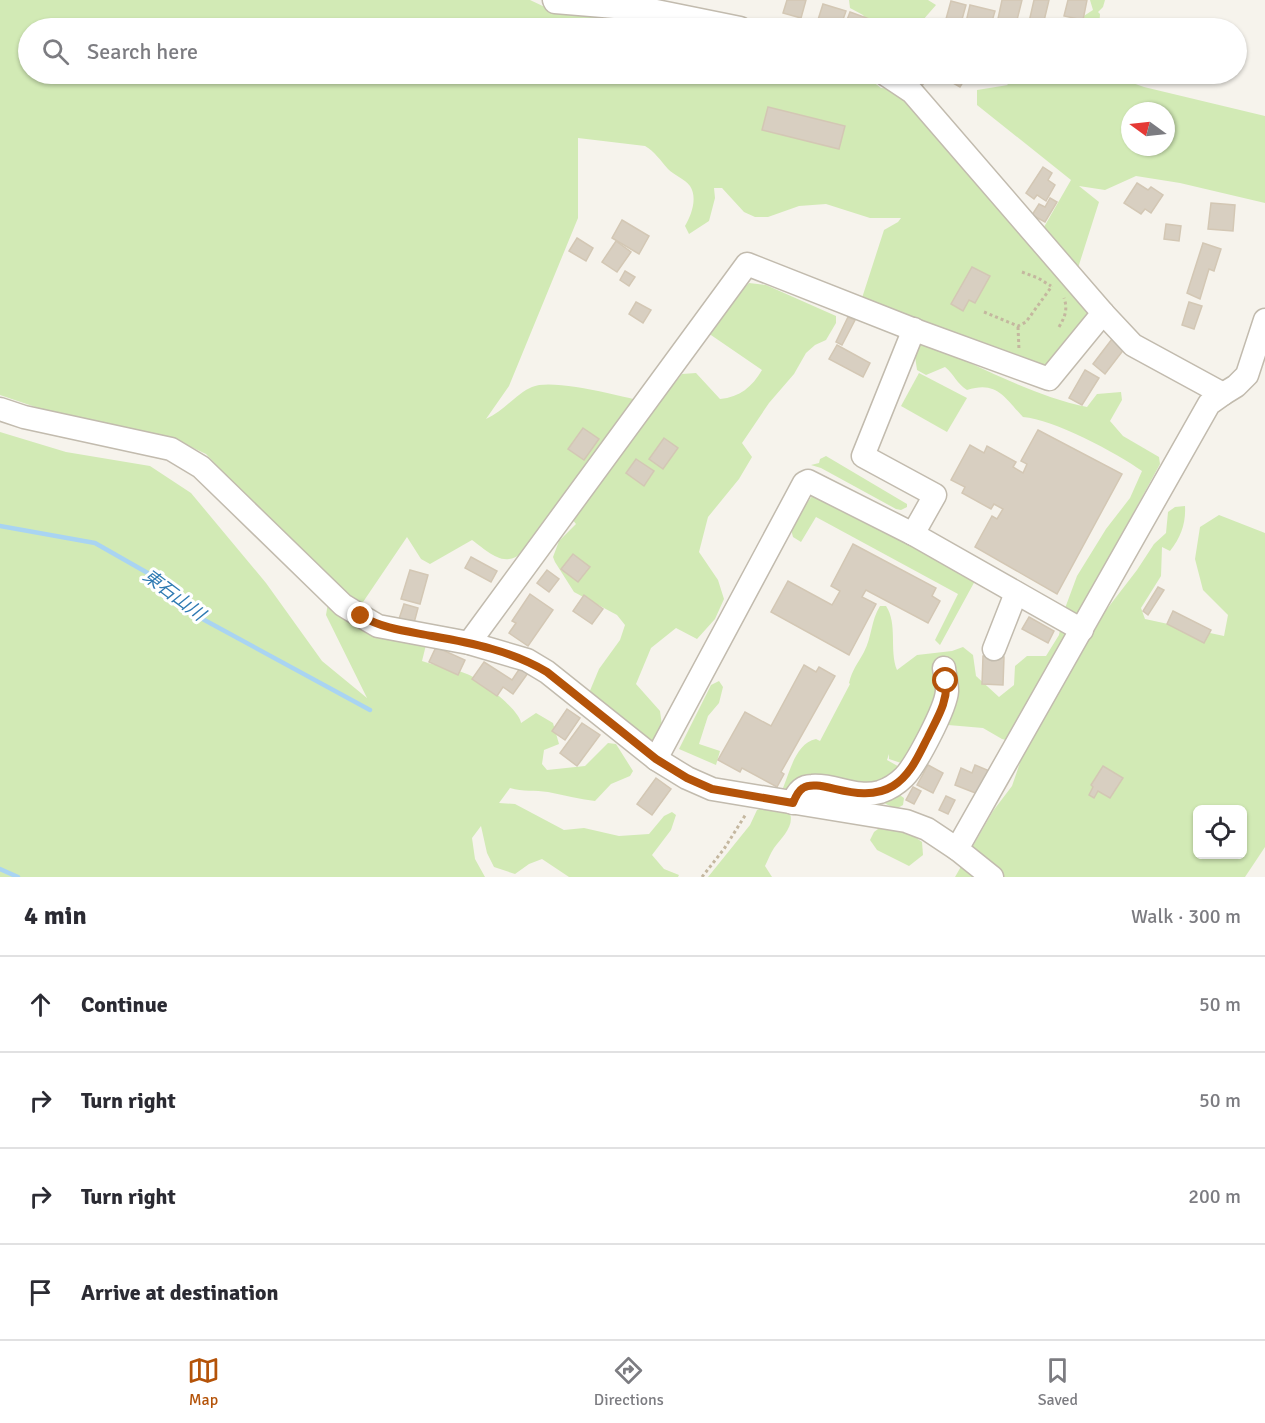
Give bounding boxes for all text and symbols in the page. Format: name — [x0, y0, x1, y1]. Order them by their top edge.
search box — [18, 18, 1247, 84]
icon: search — [39, 35, 72, 68]
text: Search here — [87, 38, 198, 65]
north arrow — [1121, 102, 1175, 156]
water label: 東石山川 — [139, 565, 211, 627]
route end — [347, 602, 373, 628]
route start — [932, 667, 958, 693]
map controls — [1193, 805, 1247, 859]
button: locate — [1193, 805, 1247, 859]
text: 4 min — [24, 900, 87, 932]
text: Walk · 300 m — [1131, 904, 1241, 929]
icon: ahead — [24, 988, 57, 1021]
text: Continue — [81, 991, 168, 1018]
text: 50 m — [1199, 992, 1241, 1017]
icon: right — [24, 1084, 57, 1117]
text: Turn right — [81, 1087, 176, 1114]
text: 50 m — [1199, 1088, 1241, 1113]
icon: right — [24, 1180, 57, 1213]
text: Turn right — [81, 1183, 176, 1210]
text: 200 m — [1188, 1184, 1241, 1209]
icon: arrive — [24, 1276, 57, 1309]
text: Arrive at destination — [81, 1279, 278, 1306]
tab: Map — [187, 1354, 220, 1410]
tab: Directions — [594, 1354, 664, 1410]
tab: Saved — [1038, 1354, 1078, 1410]

